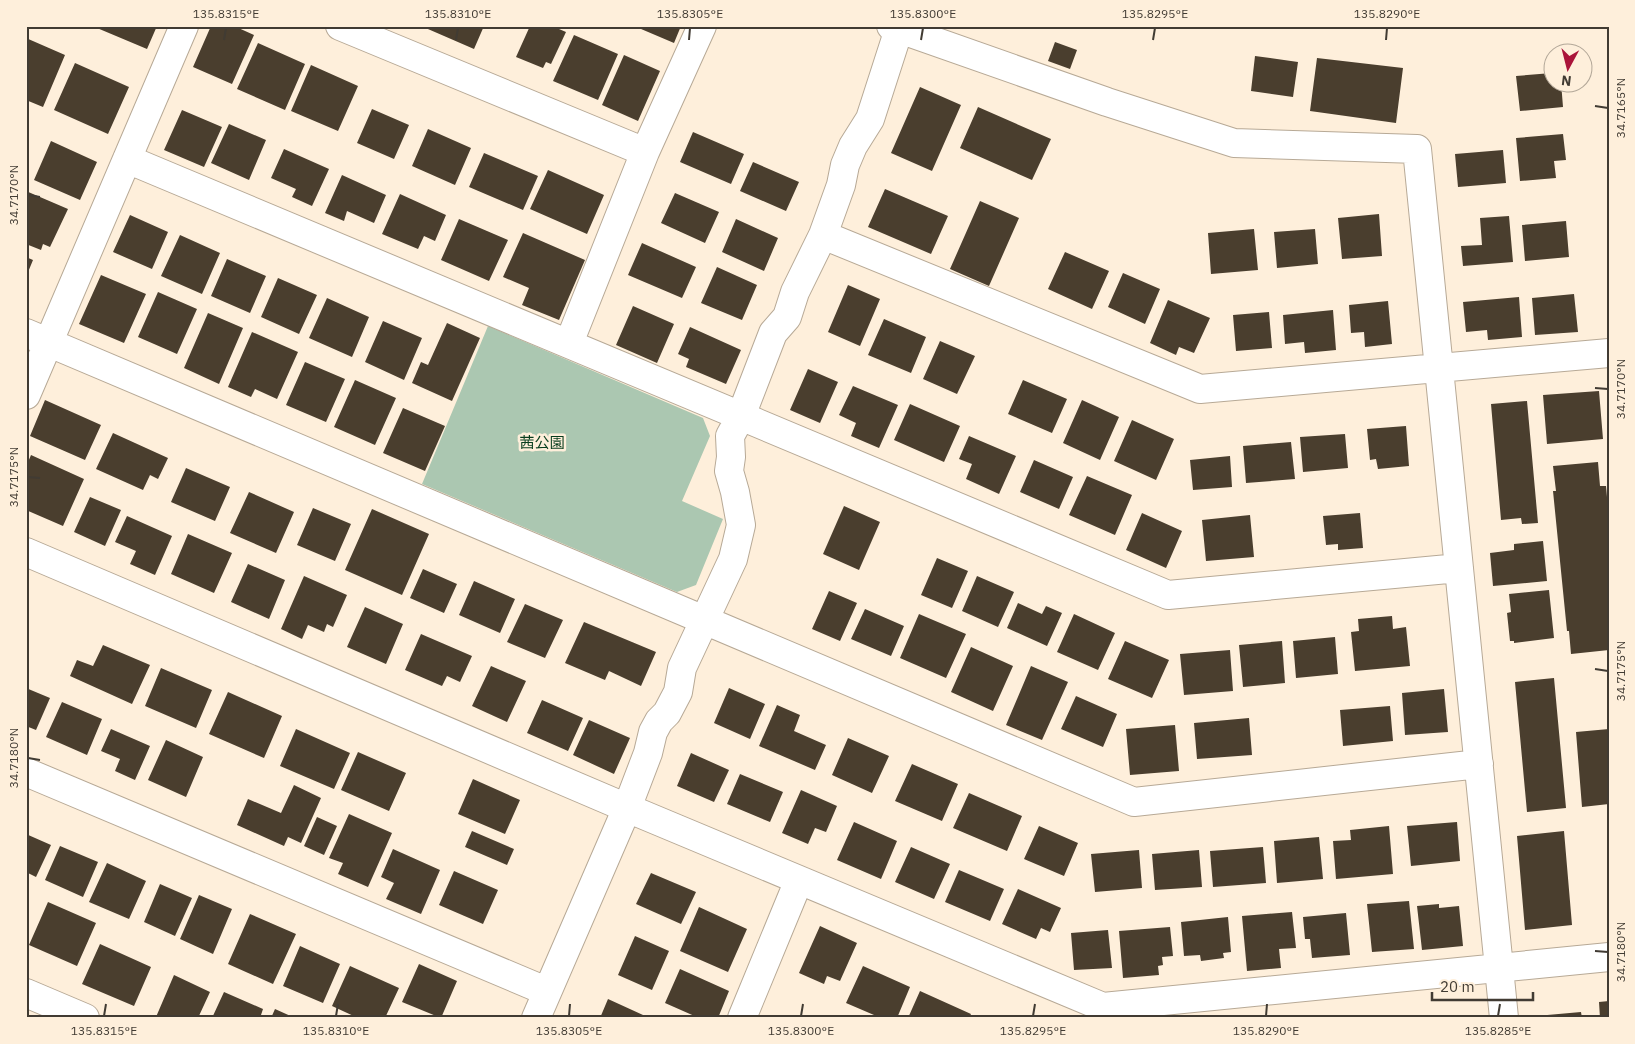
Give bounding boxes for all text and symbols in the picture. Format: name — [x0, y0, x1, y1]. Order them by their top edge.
text: 135.8315°E — [193, 6, 259, 21]
text: 135.8310°E — [425, 6, 491, 21]
text: 135.8305°E — [657, 6, 723, 21]
text: 135.8300°E — [890, 6, 956, 21]
text: 135.8295°E — [1122, 6, 1188, 21]
text: 135.8290°E — [1354, 6, 1420, 21]
north arrow — [1542, 42, 1592, 92]
text: N — [1560, 71, 1573, 90]
text: 34.7165°N — [1613, 78, 1628, 138]
text: 34.7170°N — [6, 165, 21, 225]
text: 34.7170°N — [1613, 359, 1628, 419]
park label: 茜公園 — [519, 433, 565, 452]
text: 34.7175°N — [6, 447, 21, 507]
text: 34.7175°N — [1613, 641, 1628, 701]
text: 34.7180°N — [6, 728, 21, 788]
text: 34.7180°N — [1613, 922, 1628, 982]
scale bar — [1432, 969, 1534, 1001]
text: 20 m — [1440, 977, 1475, 996]
text: 135.8315°E — [71, 1023, 137, 1038]
text: 135.8310°E — [303, 1023, 369, 1038]
text: 135.8305°E — [536, 1023, 602, 1038]
text: 135.8300°E — [768, 1023, 834, 1038]
text: 135.8295°E — [1000, 1023, 1066, 1038]
text: 135.8290°E — [1233, 1023, 1299, 1038]
text: 135.8285°E — [1465, 1023, 1531, 1038]

